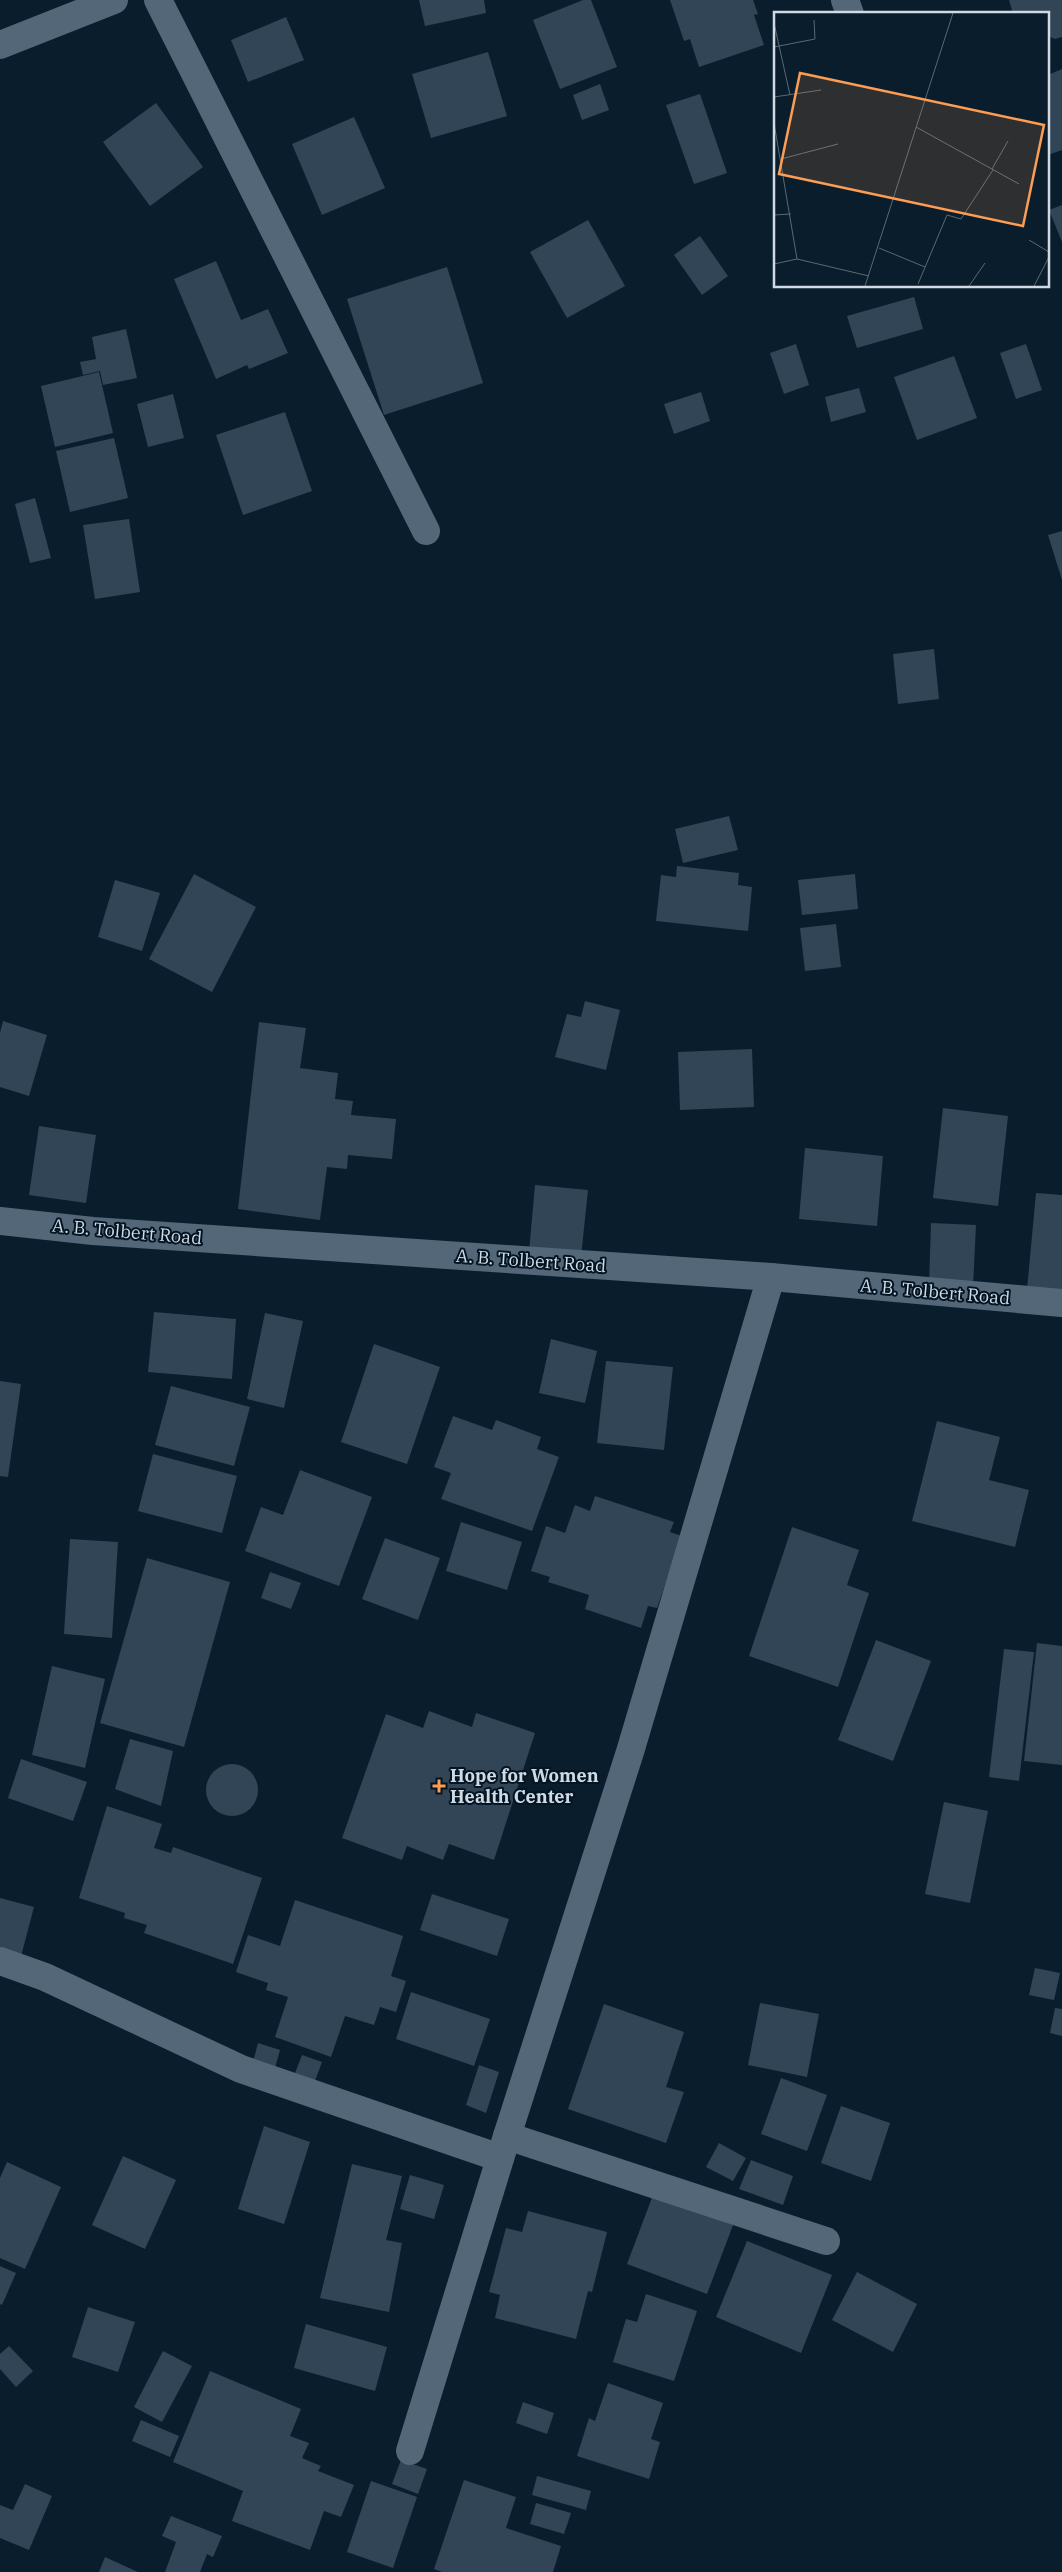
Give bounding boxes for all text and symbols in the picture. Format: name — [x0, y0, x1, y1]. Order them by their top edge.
inset map — [774, 12, 1050, 288]
street label: A. B. Tolbert Road — [51, 1213, 203, 1250]
street label: A. B. Tolbert Road — [455, 1244, 607, 1277]
street label: A. B. Tolbert Road — [859, 1273, 1011, 1310]
place label: Hope for Women Health Center — [450, 1764, 599, 1808]
marker: Hope for Women Health Center — [432, 1779, 446, 1793]

